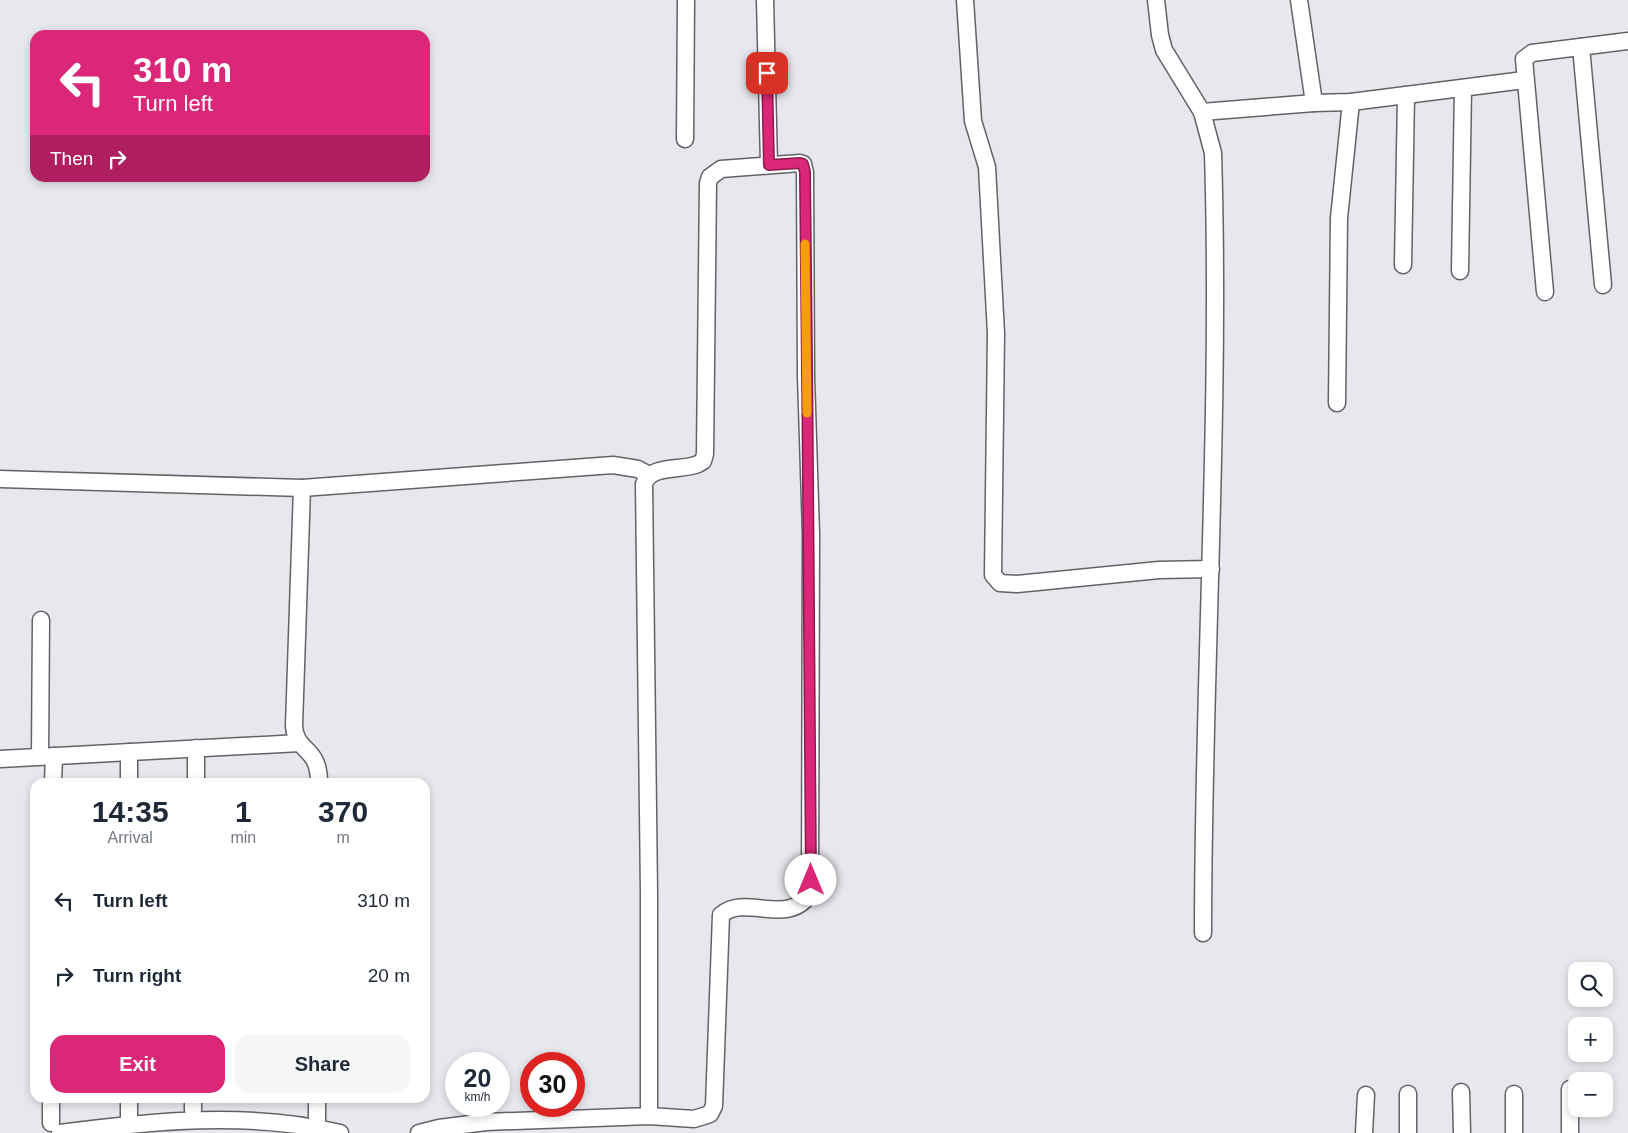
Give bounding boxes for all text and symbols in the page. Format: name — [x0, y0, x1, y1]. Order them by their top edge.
icon: left — [50, 50, 115, 115]
text: 310 m — [133, 50, 232, 89]
pin — [746, 52, 788, 94]
icon: arrive — [753, 59, 781, 87]
text: Turn left — [133, 91, 213, 116]
icon: right — [103, 145, 131, 173]
text: Then — [50, 148, 93, 169]
text: 14:35 — [92, 795, 169, 828]
text: 1 — [235, 795, 252, 828]
text: 370 — [318, 795, 368, 828]
text: Arrival — [108, 829, 153, 846]
text: min — [230, 829, 256, 846]
text: m — [336, 829, 350, 846]
position arrow — [784, 853, 836, 905]
icon: left — [50, 887, 78, 915]
text: Turn left — [93, 890, 168, 911]
text: 310 m — [357, 890, 410, 911]
icon: right — [50, 962, 78, 990]
map controls — [1568, 962, 1613, 1117]
button: search — [1568, 962, 1613, 1007]
text: Turn right — [93, 965, 181, 986]
text: 20 m — [368, 965, 410, 986]
button: + — [1568, 1017, 1613, 1062]
button: Exit — [50, 1035, 225, 1093]
button: Share — [235, 1035, 410, 1093]
speed limit sign: 30 — [520, 1052, 585, 1117]
text: 20 — [464, 1064, 491, 1092]
button: − — [1568, 1072, 1613, 1117]
text: km/h — [464, 1090, 491, 1104]

